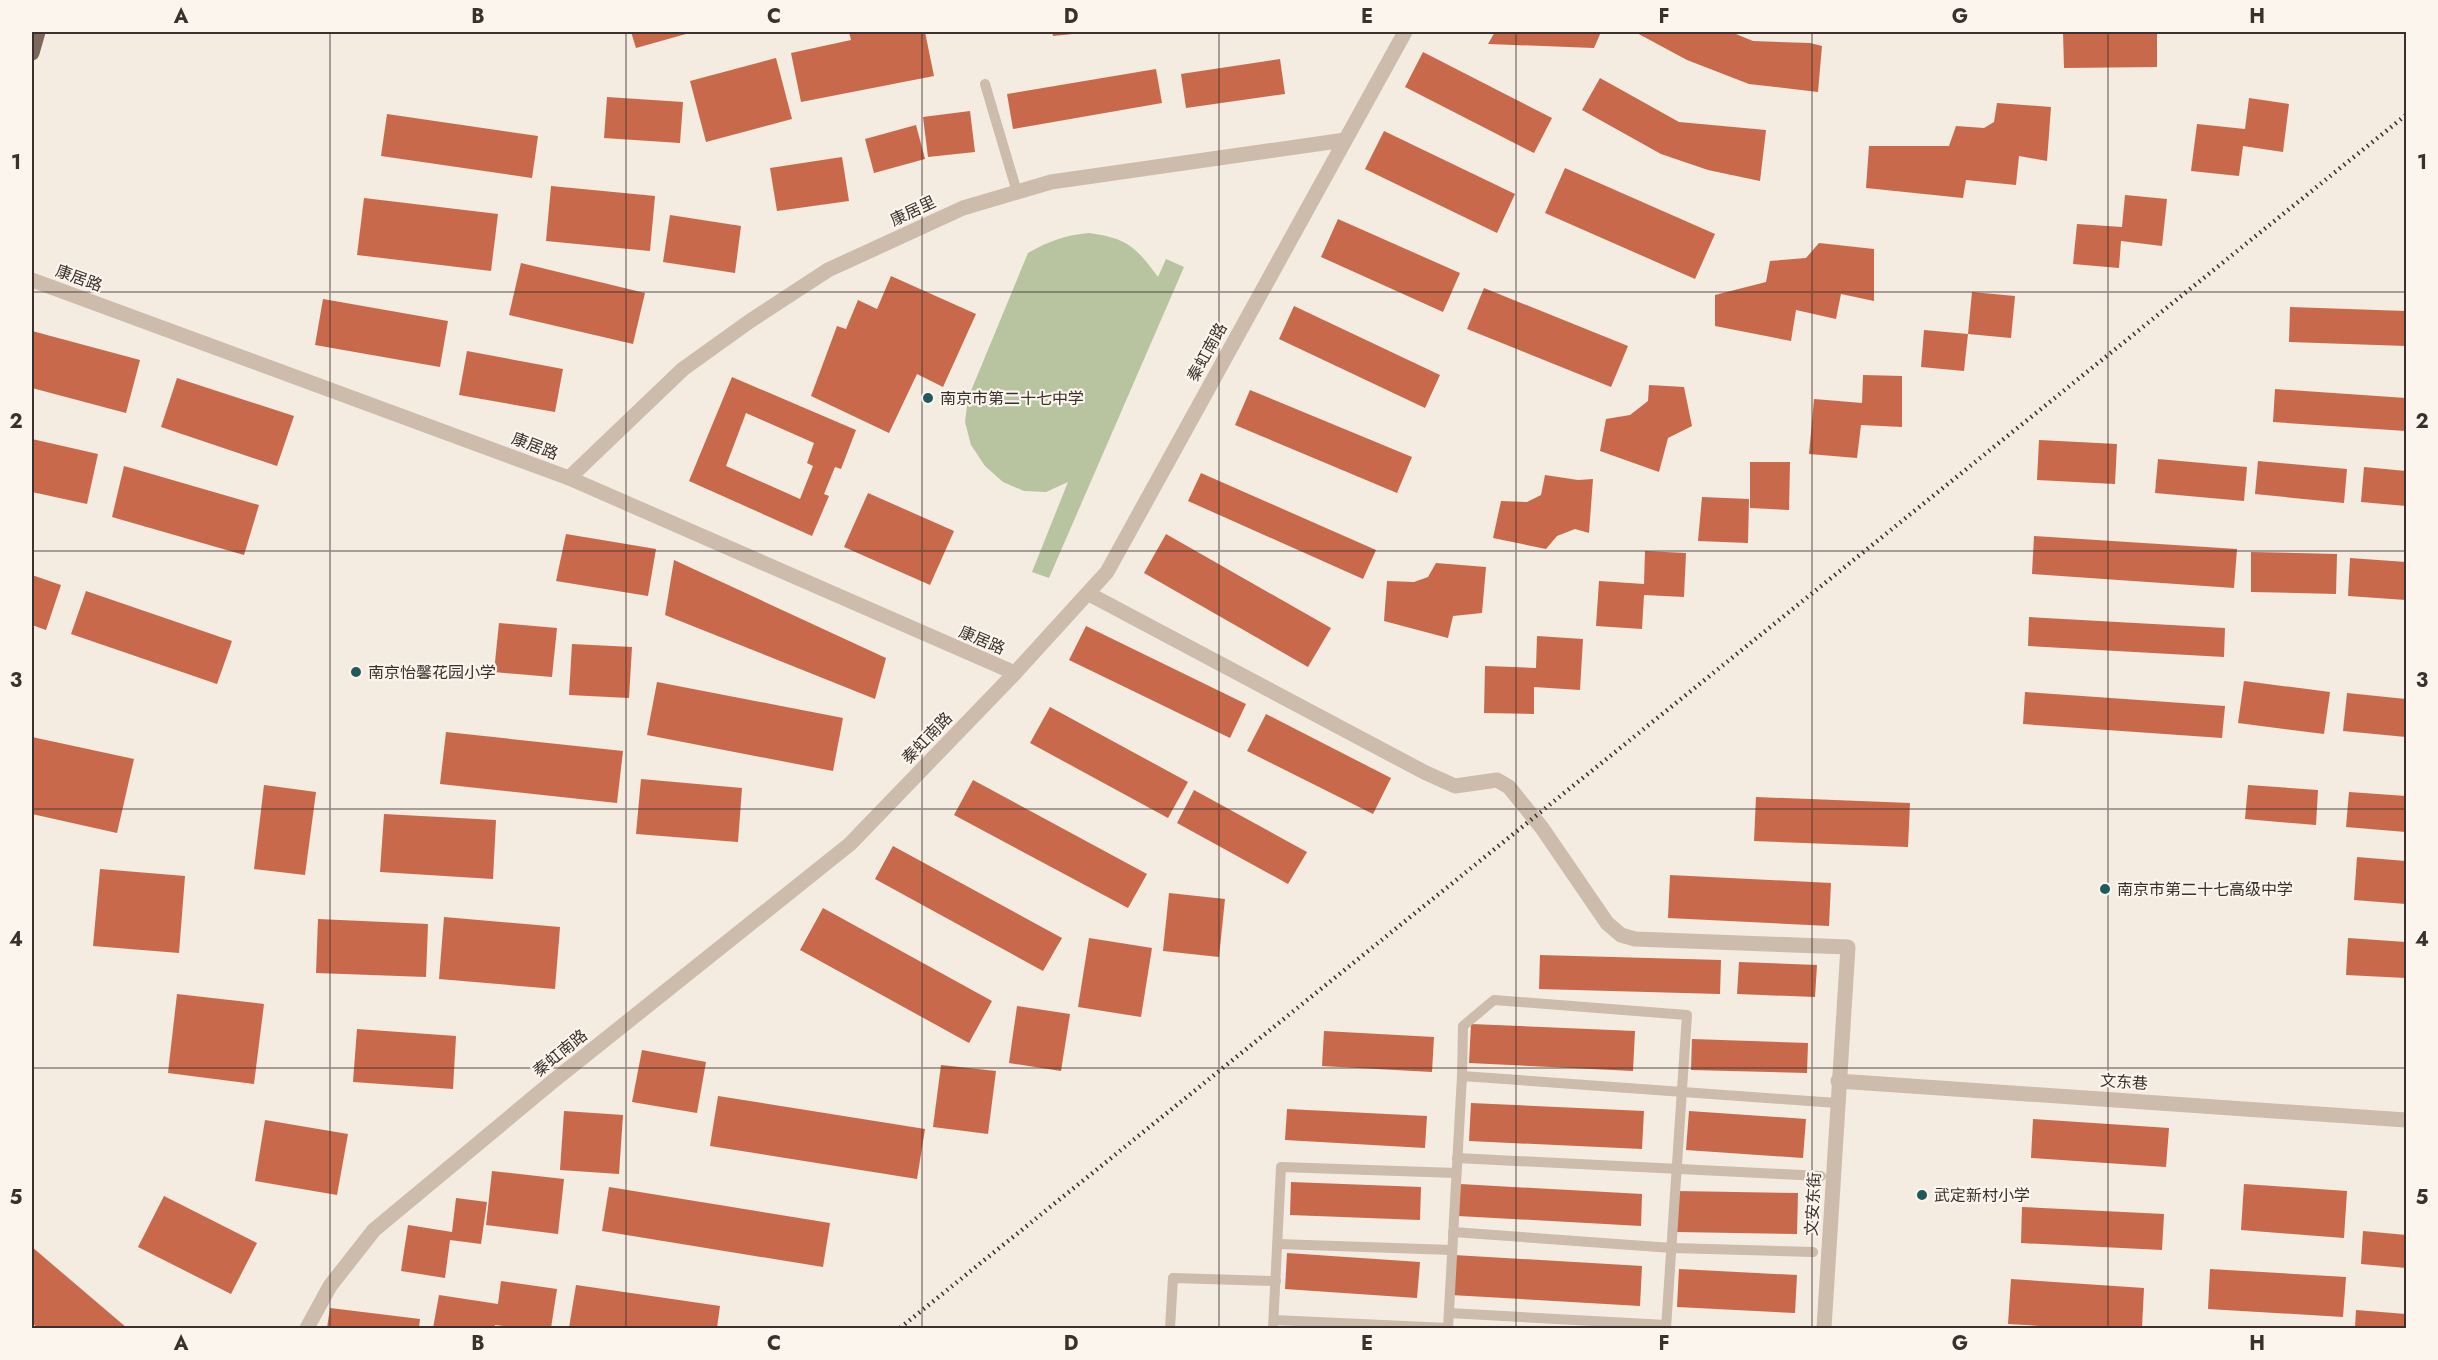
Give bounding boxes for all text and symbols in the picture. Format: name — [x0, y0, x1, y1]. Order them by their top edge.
text: A — [173, 2, 189, 31]
text: B — [471, 2, 485, 31]
text: C — [767, 2, 781, 31]
text: D — [1064, 2, 1078, 31]
text: E — [1361, 2, 1373, 31]
text: F — [1658, 2, 1670, 31]
text: G — [1952, 2, 1968, 31]
text: H — [2249, 2, 2265, 31]
text: 1 — [11, 148, 21, 177]
text: 1 — [2417, 148, 2427, 177]
street label: 康居里 — [886, 190, 940, 232]
street label: 康居路 — [53, 259, 105, 297]
street label: 秦虹南路 — [1181, 318, 1233, 386]
place label: 南京市第二十七中学 — [940, 387, 1084, 410]
marker: 南京市第二十七中学 — [921, 391, 935, 405]
text: 2 — [9, 407, 23, 436]
text: 2 — [2415, 407, 2429, 436]
street label: 康居路 — [508, 427, 562, 465]
street label: 康居路 — [955, 620, 1009, 660]
place label: 南京怡馨花园小学 — [368, 661, 496, 684]
marker: 南京怡馨花园小学 — [349, 665, 363, 679]
text: 3 — [10, 666, 22, 695]
text: 3 — [2416, 666, 2428, 695]
street label: 秦虹南路 — [896, 707, 958, 769]
place label: 南京市第二十七高级中学 — [2117, 878, 2293, 901]
marker: 南京市第二十七高级中学 — [2098, 882, 2112, 896]
text: 4 — [9, 925, 23, 954]
text: 4 — [2415, 925, 2429, 954]
street label: 秦虹南路 — [528, 1024, 592, 1082]
street label: 文东巷 — [2099, 1069, 2149, 1095]
street label: 文安东街 — [1800, 1171, 1826, 1237]
text: 5 — [10, 1183, 23, 1212]
text: 5 — [2416, 1183, 2429, 1212]
place label: 武定新村小学 — [1934, 1184, 2030, 1207]
marker: 武定新村小学 — [1915, 1188, 1929, 1202]
text: A — [173, 1329, 189, 1358]
text: B — [471, 1329, 485, 1358]
text: C — [767, 1329, 781, 1358]
text: D — [1064, 1329, 1078, 1358]
text: E — [1361, 1329, 1373, 1358]
text: F — [1658, 1329, 1670, 1358]
text: G — [1952, 1329, 1968, 1358]
text: H — [2249, 1329, 2265, 1358]

